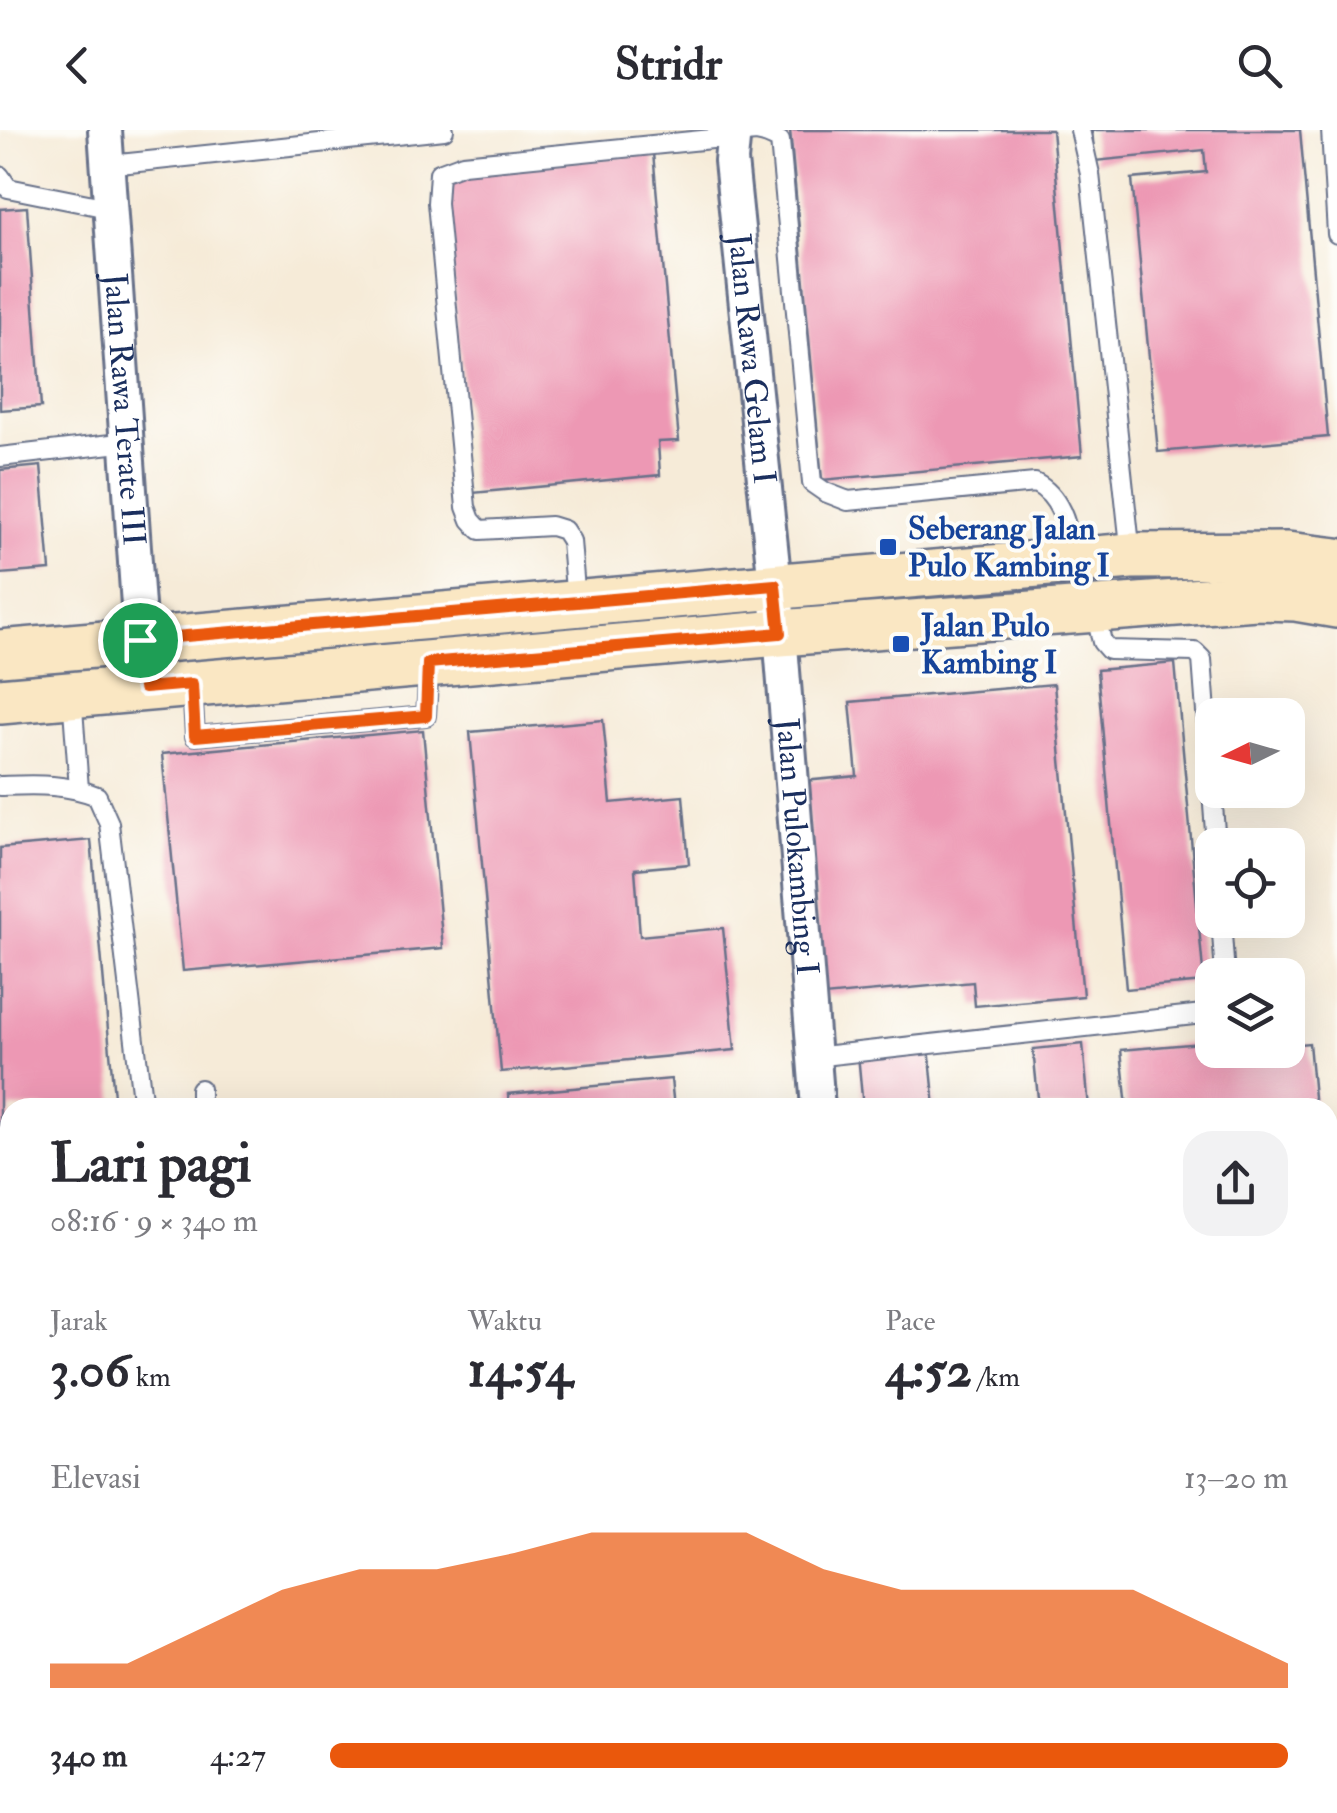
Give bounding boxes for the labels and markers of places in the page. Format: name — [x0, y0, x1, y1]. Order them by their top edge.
place label: Seberang Jalan Pulo Kambing I — [908, 509, 1110, 586]
marker: Seberang Jalan Pulo Kambing I — [877, 536, 899, 558]
pin — [98, 598, 183, 683]
place label: Jalan Pulo Kambing I — [919, 606, 1057, 683]
marker: Jalan Pulo Kambing I — [890, 633, 912, 655]

